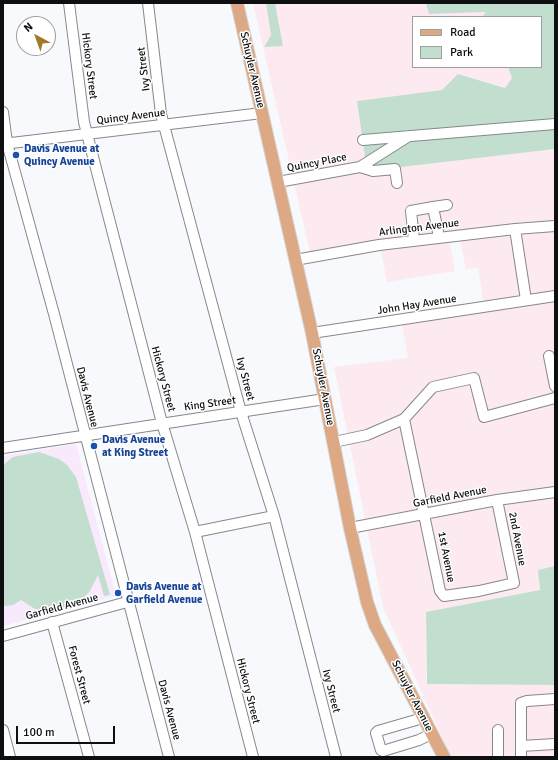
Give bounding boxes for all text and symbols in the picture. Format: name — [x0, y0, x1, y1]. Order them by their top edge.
north arrow — [16, 16, 56, 56]
legend — [412, 16, 542, 68]
text: N — [21, 20, 36, 35]
text: Road — [450, 25, 476, 40]
street label: Schuyler Avenue — [237, 31, 267, 109]
street label: Hickory Street — [78, 32, 100, 100]
text: Park — [450, 45, 473, 60]
street label: Ivy Street — [135, 46, 153, 92]
street label: Quincy Avenue — [96, 106, 166, 128]
place label: Davis Avenue at Quincy Avenue — [24, 142, 99, 168]
marker: Davis Avenue at Quincy Avenue — [11, 150, 21, 160]
street label: Quincy Place — [286, 151, 348, 175]
street label: Arlington Avenue — [378, 217, 460, 239]
street label: John Hay Avenue — [377, 292, 457, 318]
street label: Hickory Street — [148, 345, 178, 413]
street label: Schuyler Avenue — [309, 347, 337, 427]
street label: Ivy Street — [233, 356, 257, 402]
street label: Davis Avenue — [73, 365, 101, 429]
street label: King Street — [183, 394, 237, 414]
place label: Davis Avenue at King Street — [102, 433, 168, 459]
marker: Davis Avenue at King Street — [89, 441, 99, 451]
street label: Garfield Avenue — [412, 483, 488, 511]
street label: 2nd Avenue — [505, 511, 529, 567]
street label: 1st Avenue — [435, 530, 457, 584]
place label: Davis Avenue at Garfield Avenue — [126, 580, 202, 606]
marker: Davis Avenue at Garfield Avenue — [113, 588, 123, 598]
street label: Garfield Avenue — [24, 591, 100, 623]
street label: Forest Street — [65, 644, 93, 706]
street label: Hickory Street — [233, 657, 263, 725]
street label: Schuyler Avenue — [388, 658, 436, 734]
street label: Ivy Street — [319, 668, 343, 714]
street label: Davis Avenue — [155, 678, 183, 742]
scale bar — [18, 718, 117, 744]
text: 100 m — [23, 725, 55, 740]

